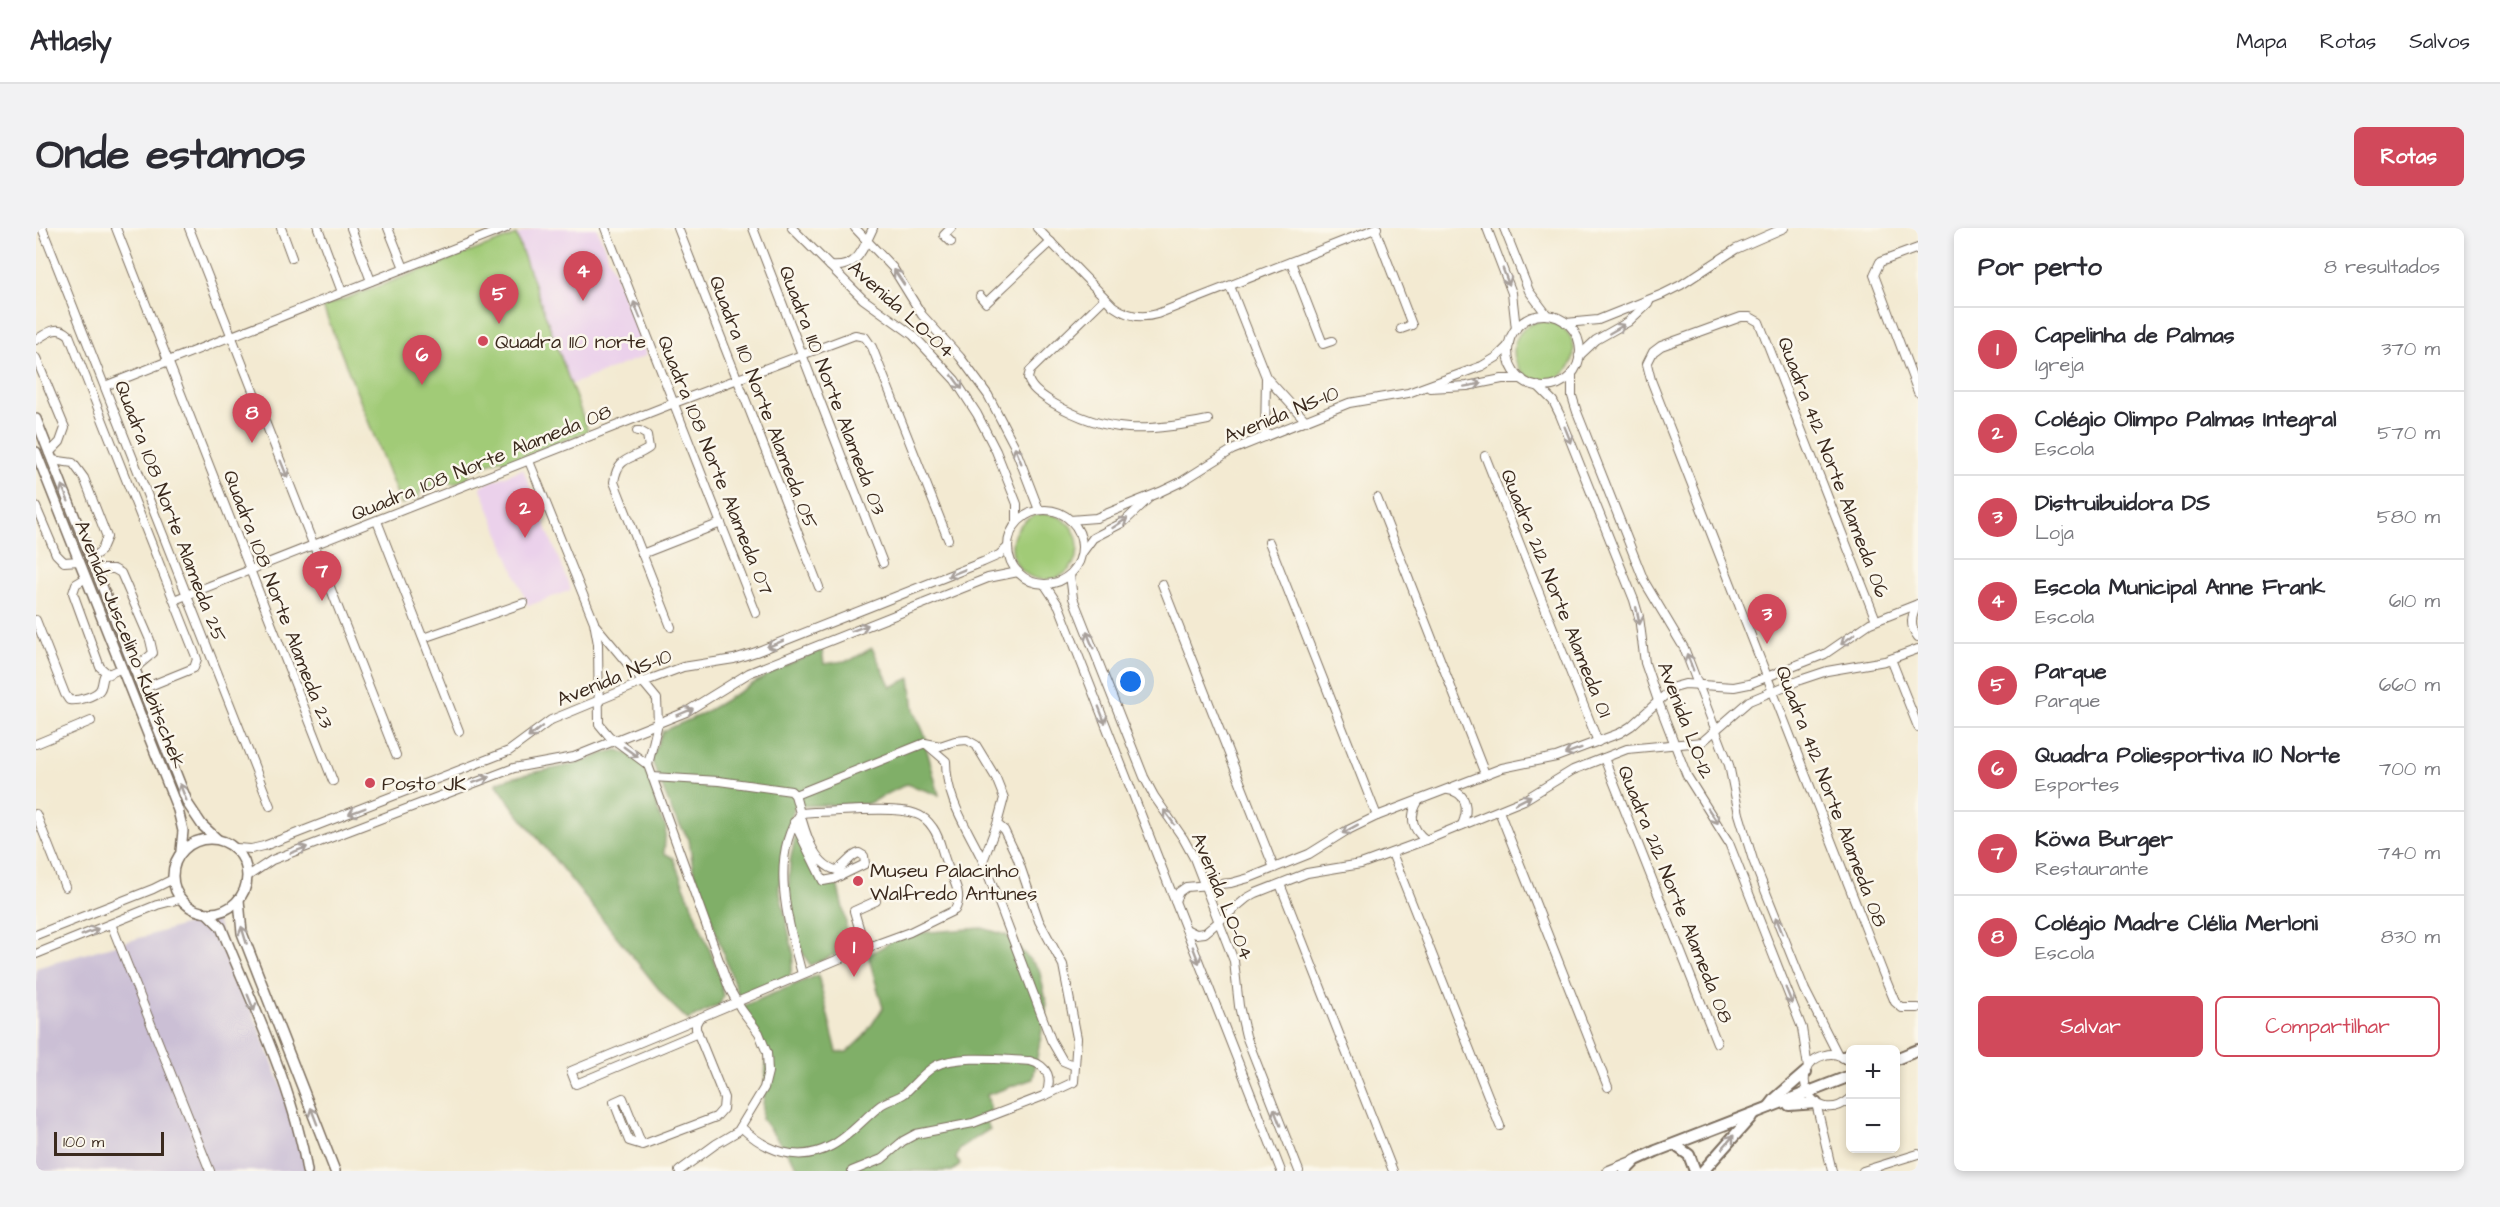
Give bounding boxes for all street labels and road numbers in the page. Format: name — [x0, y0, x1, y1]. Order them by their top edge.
street label: Avenida LO-04 — [842, 254, 961, 366]
street label: Quadra 110 Norte Alameda 03 — [771, 262, 893, 519]
street label: Quadra 110 Norte Alameda 05 — [702, 272, 824, 533]
street label: Quadra 108 Norte Alameda 07 — [650, 331, 780, 599]
street label: Quadra 412 Norte Alameda 06 — [1770, 333, 1896, 602]
street label: Quadra 108 Norte Alameda 25 — [107, 376, 233, 646]
street label: Avenida NS-10 — [1219, 379, 1344, 451]
street label: Quadra 108 Norte Alameda 08 — [347, 398, 616, 528]
street label: Quadra 212 Norte Alameda 01 — [1493, 465, 1619, 722]
street label: Quadra 108 Norte Alameda 23 — [216, 466, 340, 733]
street label: Avenida Juscelino Kubitschek — [67, 516, 193, 773]
street label: Avenida NS-10 — [552, 642, 677, 714]
street label: Avenida LO-12 — [1650, 658, 1720, 783]
street label: Quadra 412 Norte Alameda 08 — [1768, 662, 1894, 931]
street label: Quadra 212 Norte Alameda 08 — [1610, 761, 1740, 1028]
street label: Avenida LO-04 — [1184, 828, 1261, 965]

